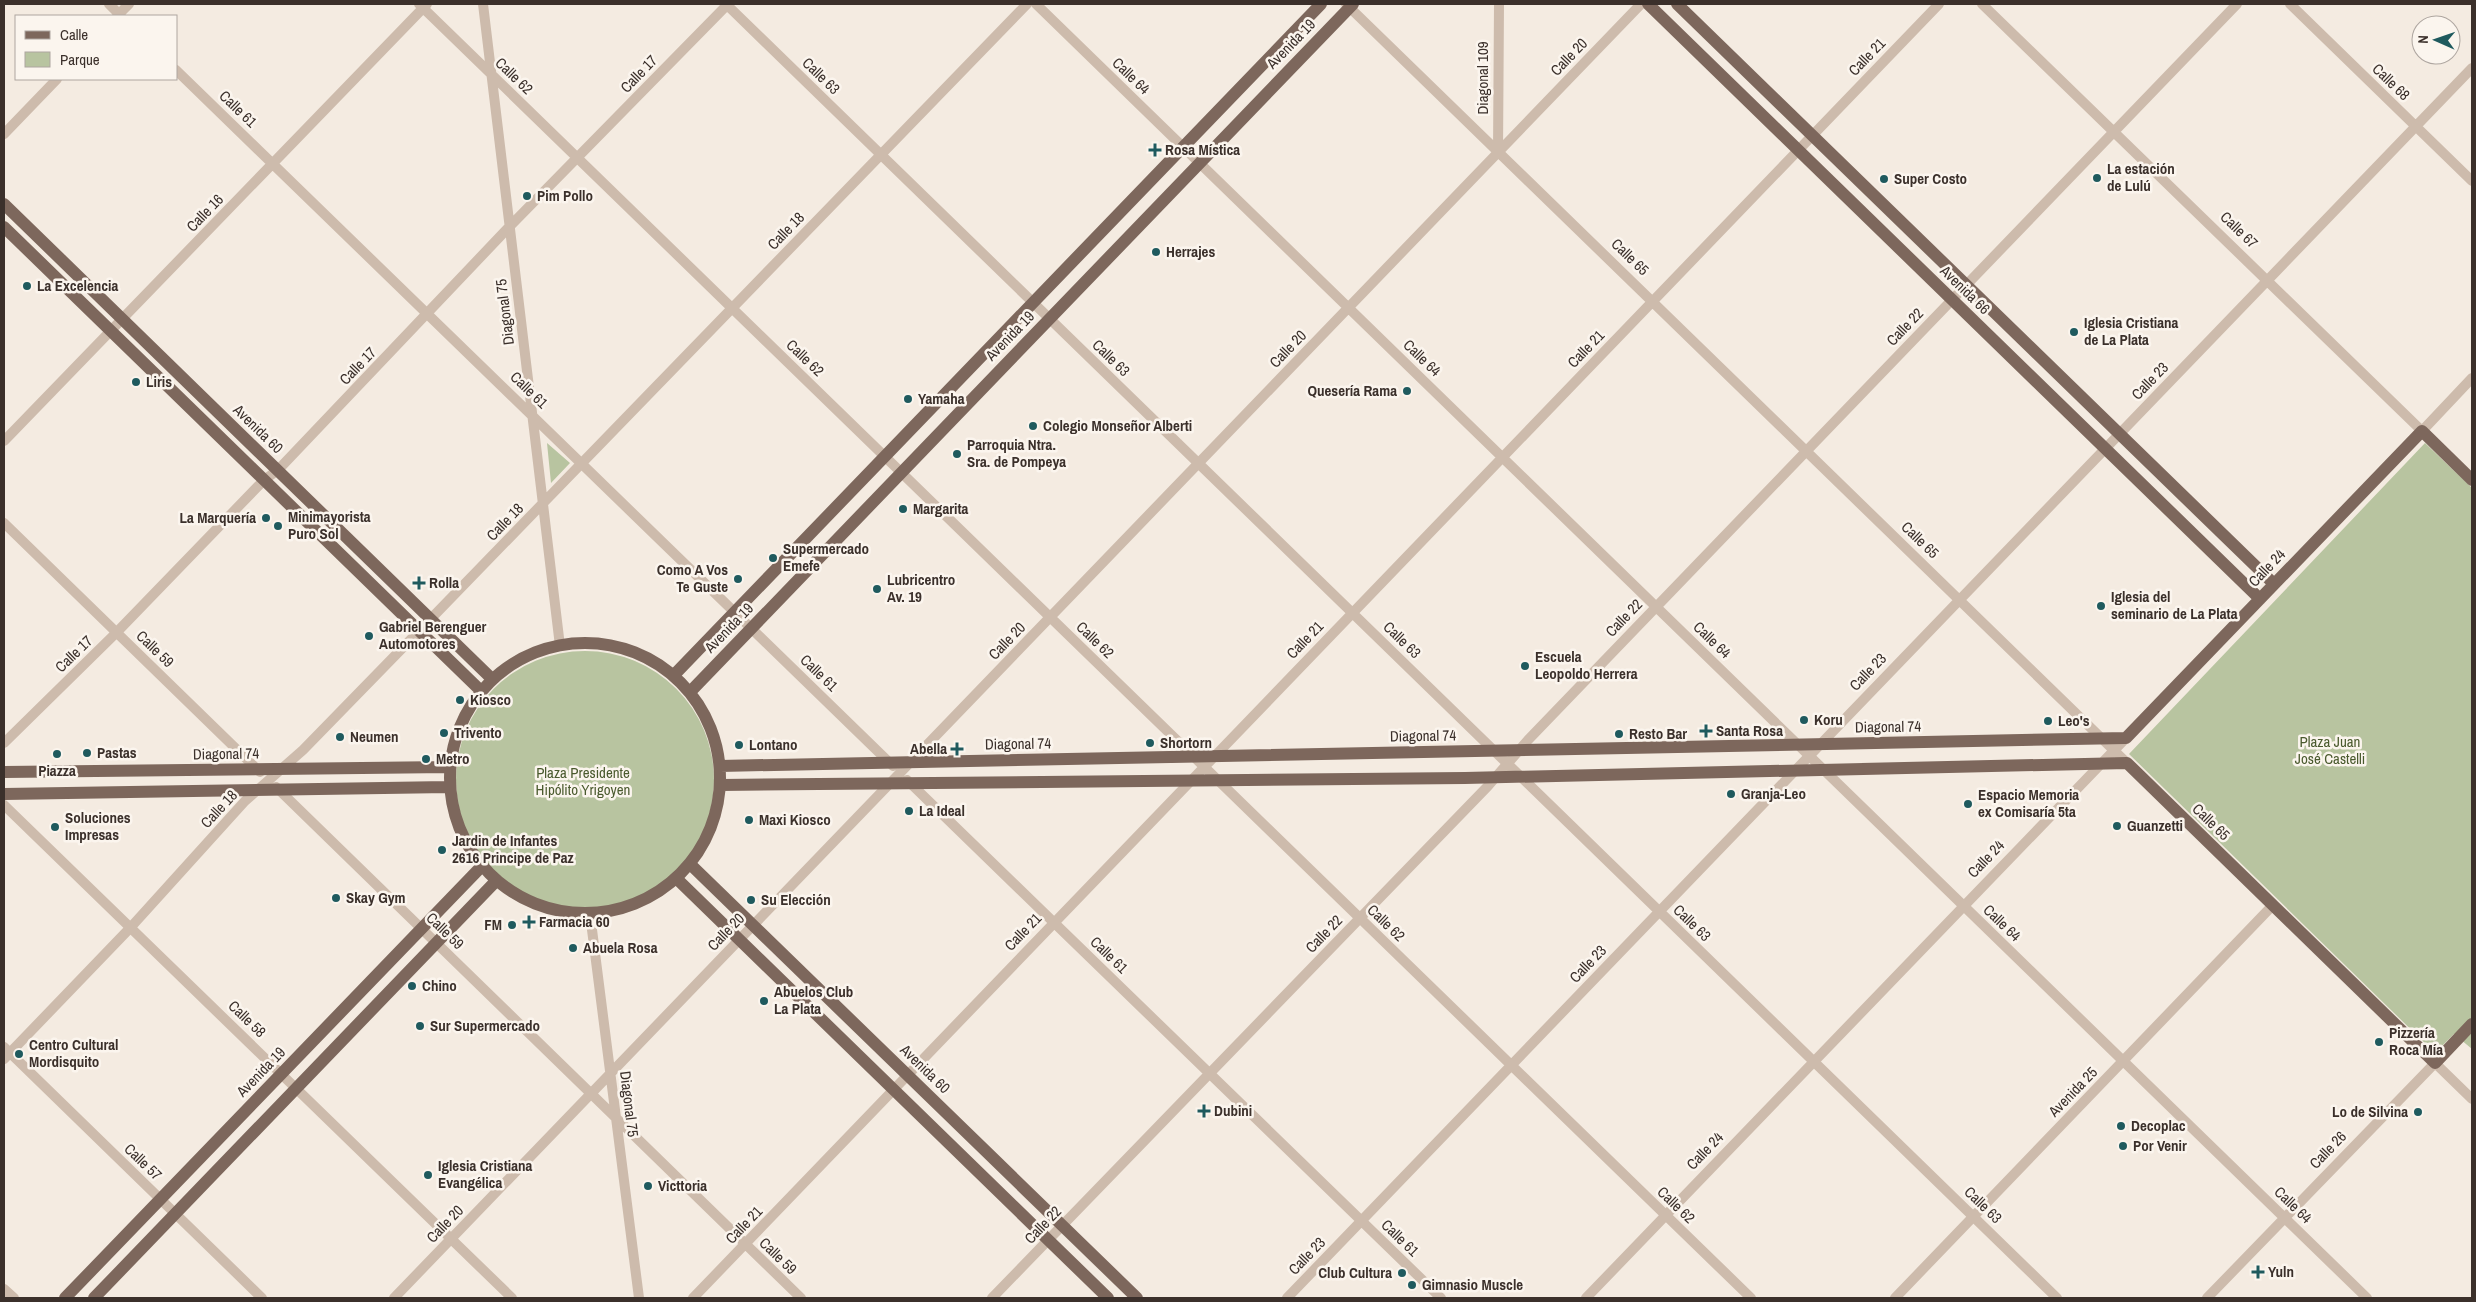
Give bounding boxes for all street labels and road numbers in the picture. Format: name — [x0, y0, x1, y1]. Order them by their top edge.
street label: Avenida 19 — [1261, 14, 1320, 74]
street label: Calle 20 — [1545, 33, 1592, 80]
street label: Calle 21 — [1843, 33, 1890, 80]
street label: Diagonal 109 — [1472, 41, 1493, 115]
street label: Calle 17 — [615, 50, 662, 97]
street label: Calle 62 — [491, 52, 538, 99]
street label: Calle 63 — [798, 52, 845, 99]
street label: Calle 64 — [1108, 52, 1155, 99]
street label: Calle 68 — [2368, 58, 2415, 105]
street label: Calle 61 — [215, 85, 262, 132]
street label: Calle 16 — [181, 189, 228, 236]
street label: Calle 67 — [2216, 206, 2263, 253]
street label: Calle 18 — [762, 207, 809, 254]
street label: Calle 65 — [1607, 233, 1654, 280]
street label: Avenida 66 — [1935, 260, 1995, 319]
street label: Diagonal 75 — [490, 278, 519, 346]
street label: Calle 22 — [1881, 303, 1928, 350]
street label: Avenida 19 — [980, 306, 1039, 366]
street label: Calle 20 — [1264, 325, 1311, 372]
street label: Calle 21 — [1562, 325, 1609, 372]
street label: Calle 62 — [782, 334, 829, 381]
street label: Calle 63 — [1088, 334, 1135, 381]
street label: Calle 64 — [1399, 334, 1446, 381]
street label: Calle 17 — [334, 342, 381, 389]
street label: Calle 23 — [2126, 357, 2173, 404]
street label: Calle 61 — [506, 366, 553, 413]
street label: Avenida 60 — [228, 399, 288, 458]
street label: Calle 18 — [481, 498, 528, 545]
street label: Calle 65 — [1897, 516, 1944, 563]
street label: Calle 24 — [2243, 544, 2290, 591]
street label: Calle 22 — [1600, 594, 1647, 641]
street label: Avenida 19 — [699, 598, 758, 658]
street label: Calle 62 — [1072, 616, 1119, 663]
street label: Calle 21 — [1281, 616, 1328, 663]
street label: Calle 63 — [1379, 616, 1426, 663]
street label: Calle 64 — [1689, 616, 1736, 663]
street label: Calle 20 — [983, 617, 1030, 664]
street label: Calle 59 — [132, 625, 179, 672]
street label: Calle 17 — [50, 630, 97, 677]
street label: Calle 23 — [1844, 648, 1891, 695]
street label: Calle 61 — [796, 649, 843, 696]
street label: Diagonal 74 — [1855, 715, 1921, 738]
street label: Diagonal 74 — [1390, 724, 1456, 747]
street label: Diagonal 74 — [985, 732, 1051, 755]
street label: Diagonal 74 — [193, 742, 259, 765]
street label: Calle 18 — [196, 785, 242, 832]
street label: Calle 65 — [2188, 798, 2235, 845]
street label: Calle 24 — [1962, 835, 2009, 882]
street label: Calle 62 — [1363, 899, 1410, 946]
street label: Calle 63 — [1669, 899, 1716, 946]
street label: Calle 64 — [1979, 899, 2026, 946]
street label: Calle 59 — [422, 907, 469, 954]
street label: Calle 20 — [702, 908, 749, 955]
street label: Calle 21 — [999, 908, 1046, 955]
street label: Calle 22 — [1300, 910, 1347, 957]
street label: Calle 61 — [1086, 931, 1133, 978]
street label: Calle 23 — [1564, 940, 1611, 987]
street label: Calle 58 — [224, 995, 271, 1042]
street label: Avenida 60 — [895, 1039, 955, 1098]
street label: Avenida 19 — [231, 1042, 290, 1102]
street label: Avenida 25 — [2043, 1062, 2102, 1122]
street label: Diagonal 75 — [615, 1070, 644, 1138]
street label: Calle 26 — [2304, 1126, 2351, 1173]
street label: Calle 24 — [1681, 1127, 1728, 1174]
street label: Calle 57 — [120, 1138, 167, 1185]
street label: Calle 62 — [1653, 1181, 1700, 1228]
street label: Calle 63 — [1960, 1181, 2007, 1228]
street label: Calle 64 — [2270, 1181, 2317, 1228]
street label: Calle 20 — [421, 1200, 468, 1247]
street label: Calle 21 — [720, 1201, 767, 1248]
street label: Calle 22 — [1019, 1201, 1066, 1248]
street label: Calle 61 — [1377, 1214, 1424, 1261]
street label: Calle 59 — [755, 1232, 802, 1279]
street label: Calle 23 — [1283, 1232, 1330, 1279]

